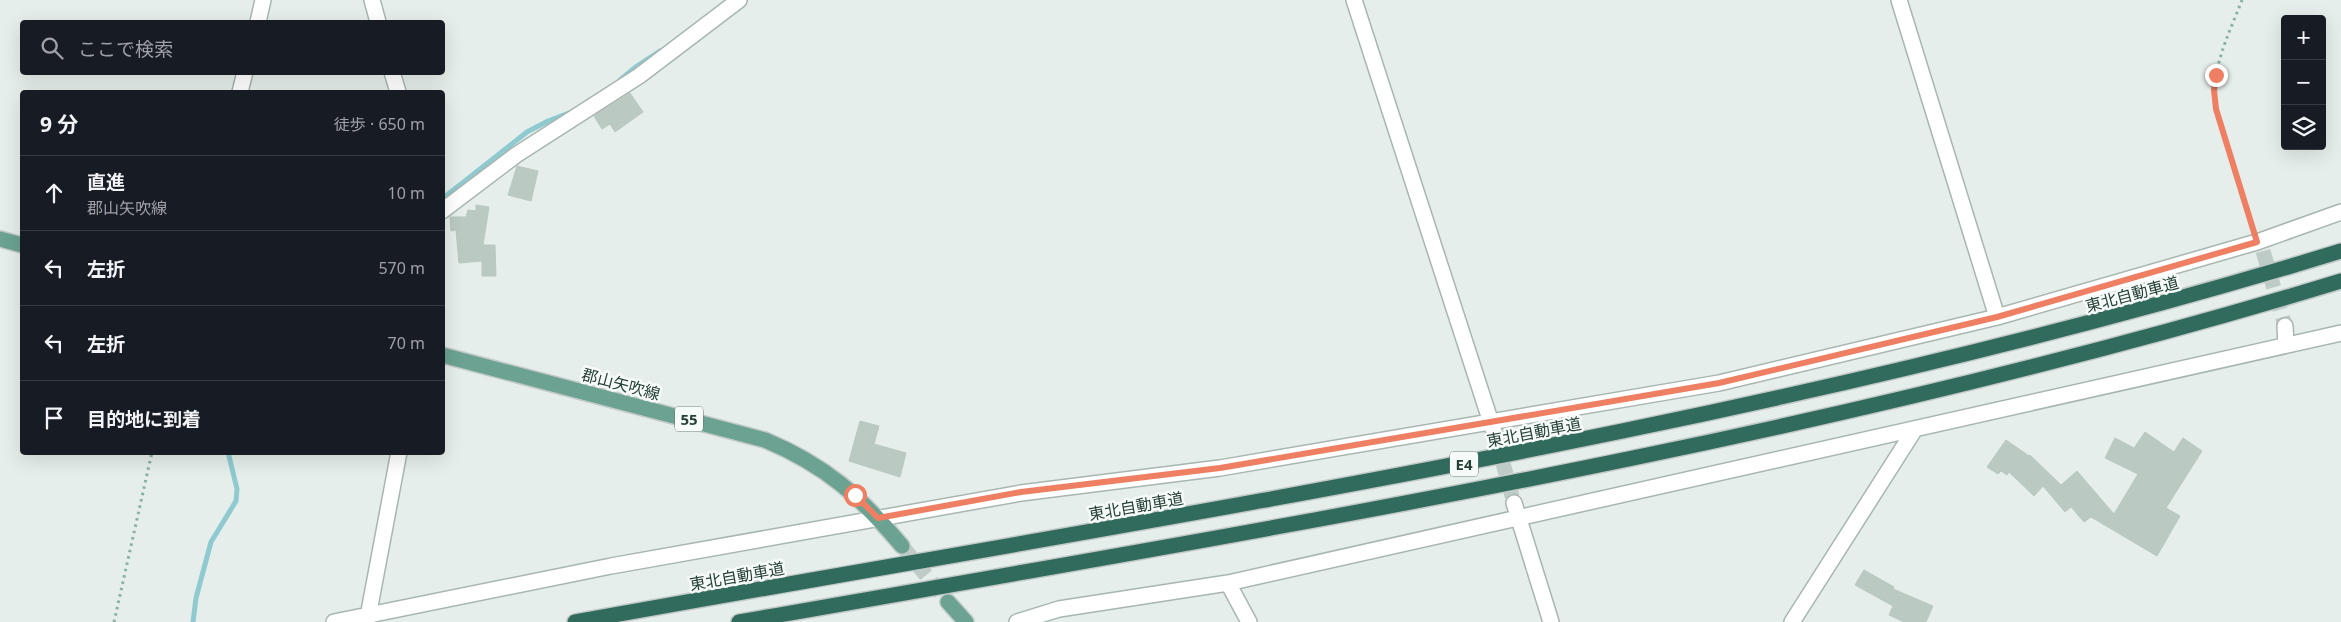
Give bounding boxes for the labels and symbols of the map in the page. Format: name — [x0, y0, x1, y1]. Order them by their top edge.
route end — [2205, 64, 2228, 87]
street label: 東北自動車道 — [2083, 271, 2181, 317]
street label: 郡山矢吹線 — [580, 363, 662, 405]
road number: 55 — [675, 406, 703, 432]
street label: 東北自動車道 — [1485, 412, 1583, 452]
road number: E4 — [1450, 452, 1478, 476]
route start — [844, 484, 867, 507]
street label: 東北自動車道 — [1087, 487, 1185, 525]
street label: 東北自動車道 — [688, 557, 786, 595]

